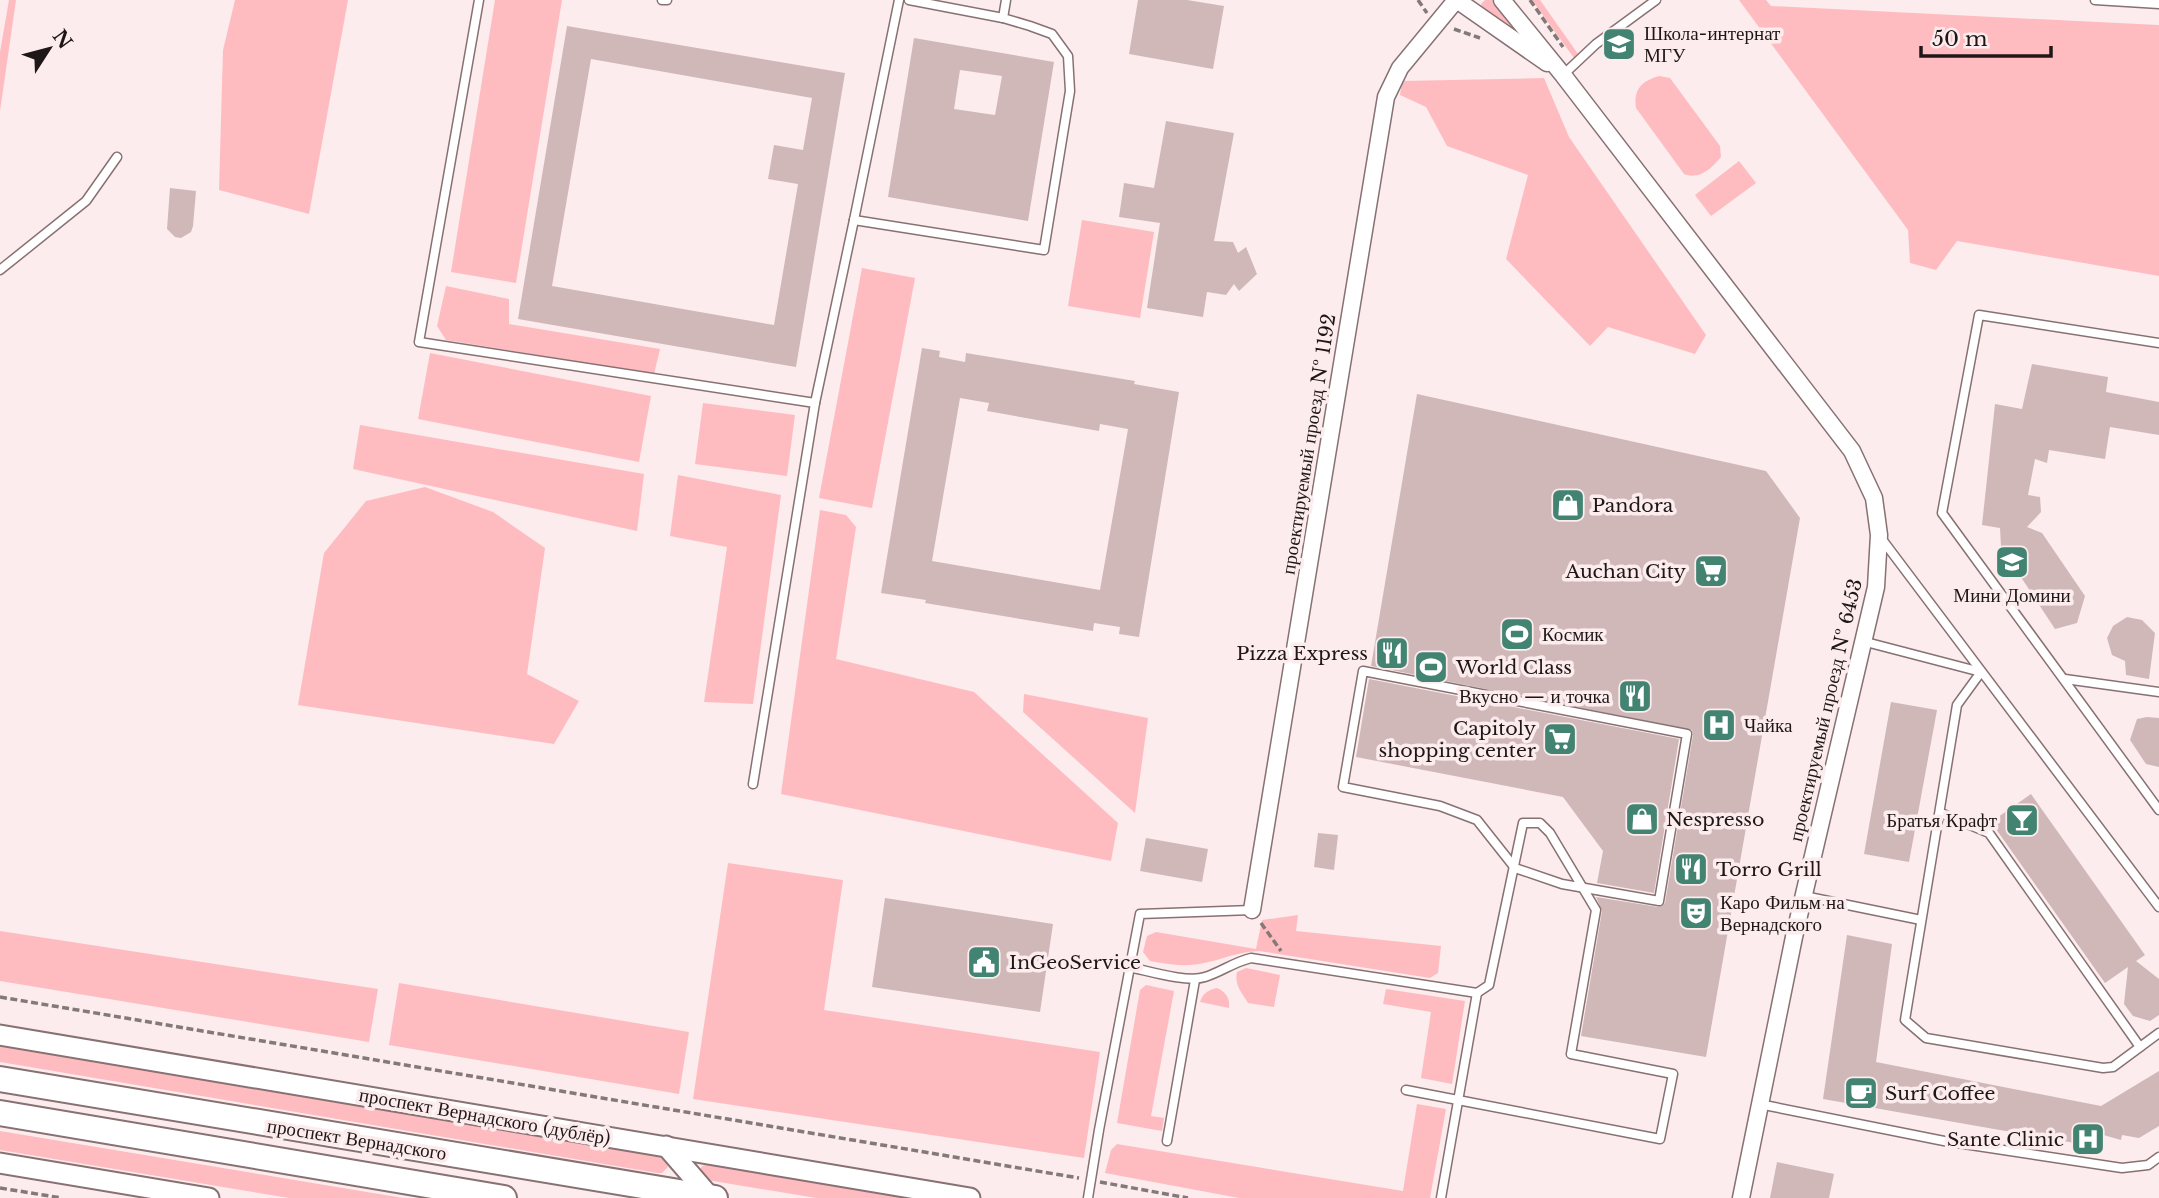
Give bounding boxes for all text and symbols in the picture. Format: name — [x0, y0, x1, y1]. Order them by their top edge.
north arrow — [14, 14, 84, 84]
scale bar — [1921, 14, 2050, 58]
place label: Школа-интернат МГУ — [1644, 22, 1781, 67]
text: N — [48, 25, 77, 53]
school or university icon: Школа-интернат МГУ — [1600, 25, 1638, 63]
text: 50 m — [1932, 26, 1988, 52]
street label: проектируемый проезд № 1192 — [1277, 312, 1340, 576]
shop icon: Pandora — [1549, 486, 1587, 524]
place label: Pandora — [1592, 494, 1674, 517]
school or university icon: Мини Домини — [1993, 543, 2031, 581]
supermarket icon: Auchan City — [1692, 552, 1730, 590]
place label: Auchan City — [1564, 560, 1686, 583]
street label: проектируемый проезд № 6453 — [1784, 577, 1867, 844]
place label: Мини Домини — [1953, 584, 2071, 607]
sports icon: Космик — [1498, 615, 1536, 653]
place label: Космик — [1542, 623, 1604, 646]
restaurant icon: Pizza Express — [1373, 634, 1411, 672]
place label: Pizza Express — [1236, 642, 1368, 665]
sports icon: World Class — [1412, 648, 1450, 686]
place label: World Class — [1455, 656, 1572, 679]
restaurant icon: Вкусно — и точка — [1616, 677, 1654, 715]
place label: Вкусно — и точка — [1459, 685, 1611, 708]
hospital icon: Чайка — [1700, 706, 1738, 744]
place label: Чайка — [1744, 714, 1793, 737]
place label: Capitoly shopping center — [1379, 717, 1536, 762]
supermarket icon: Capitoly shopping center — [1541, 720, 1579, 758]
shop icon: Nespresso — [1623, 800, 1661, 838]
bar icon: Братья Крафт — [2003, 801, 2041, 839]
place label: Nespresso — [1666, 808, 1764, 831]
place label: Братья Крафт — [1886, 809, 1998, 832]
restaurant icon: Torro Grill — [1672, 850, 1710, 888]
place label: Torro Grill — [1716, 858, 1822, 881]
place label: Каро Фильм на Вернадского — [1720, 891, 1845, 936]
theatre icon: Каро Фильм на Вернадского — [1677, 894, 1715, 932]
public building icon: InGeoService — [965, 943, 1003, 981]
place label: InGeoService — [1009, 951, 1141, 974]
cafe icon: Surf Coffee — [1842, 1074, 1880, 1112]
place label: Surf Coffee — [1885, 1082, 1995, 1105]
street label: проспект Вернадского (дублёр) — [358, 1083, 612, 1149]
street label: проспект Вернадского — [266, 1114, 448, 1164]
hospital icon: Sante Clinic — [2069, 1120, 2107, 1158]
place label: Sante Clinic — [1947, 1128, 2064, 1151]

